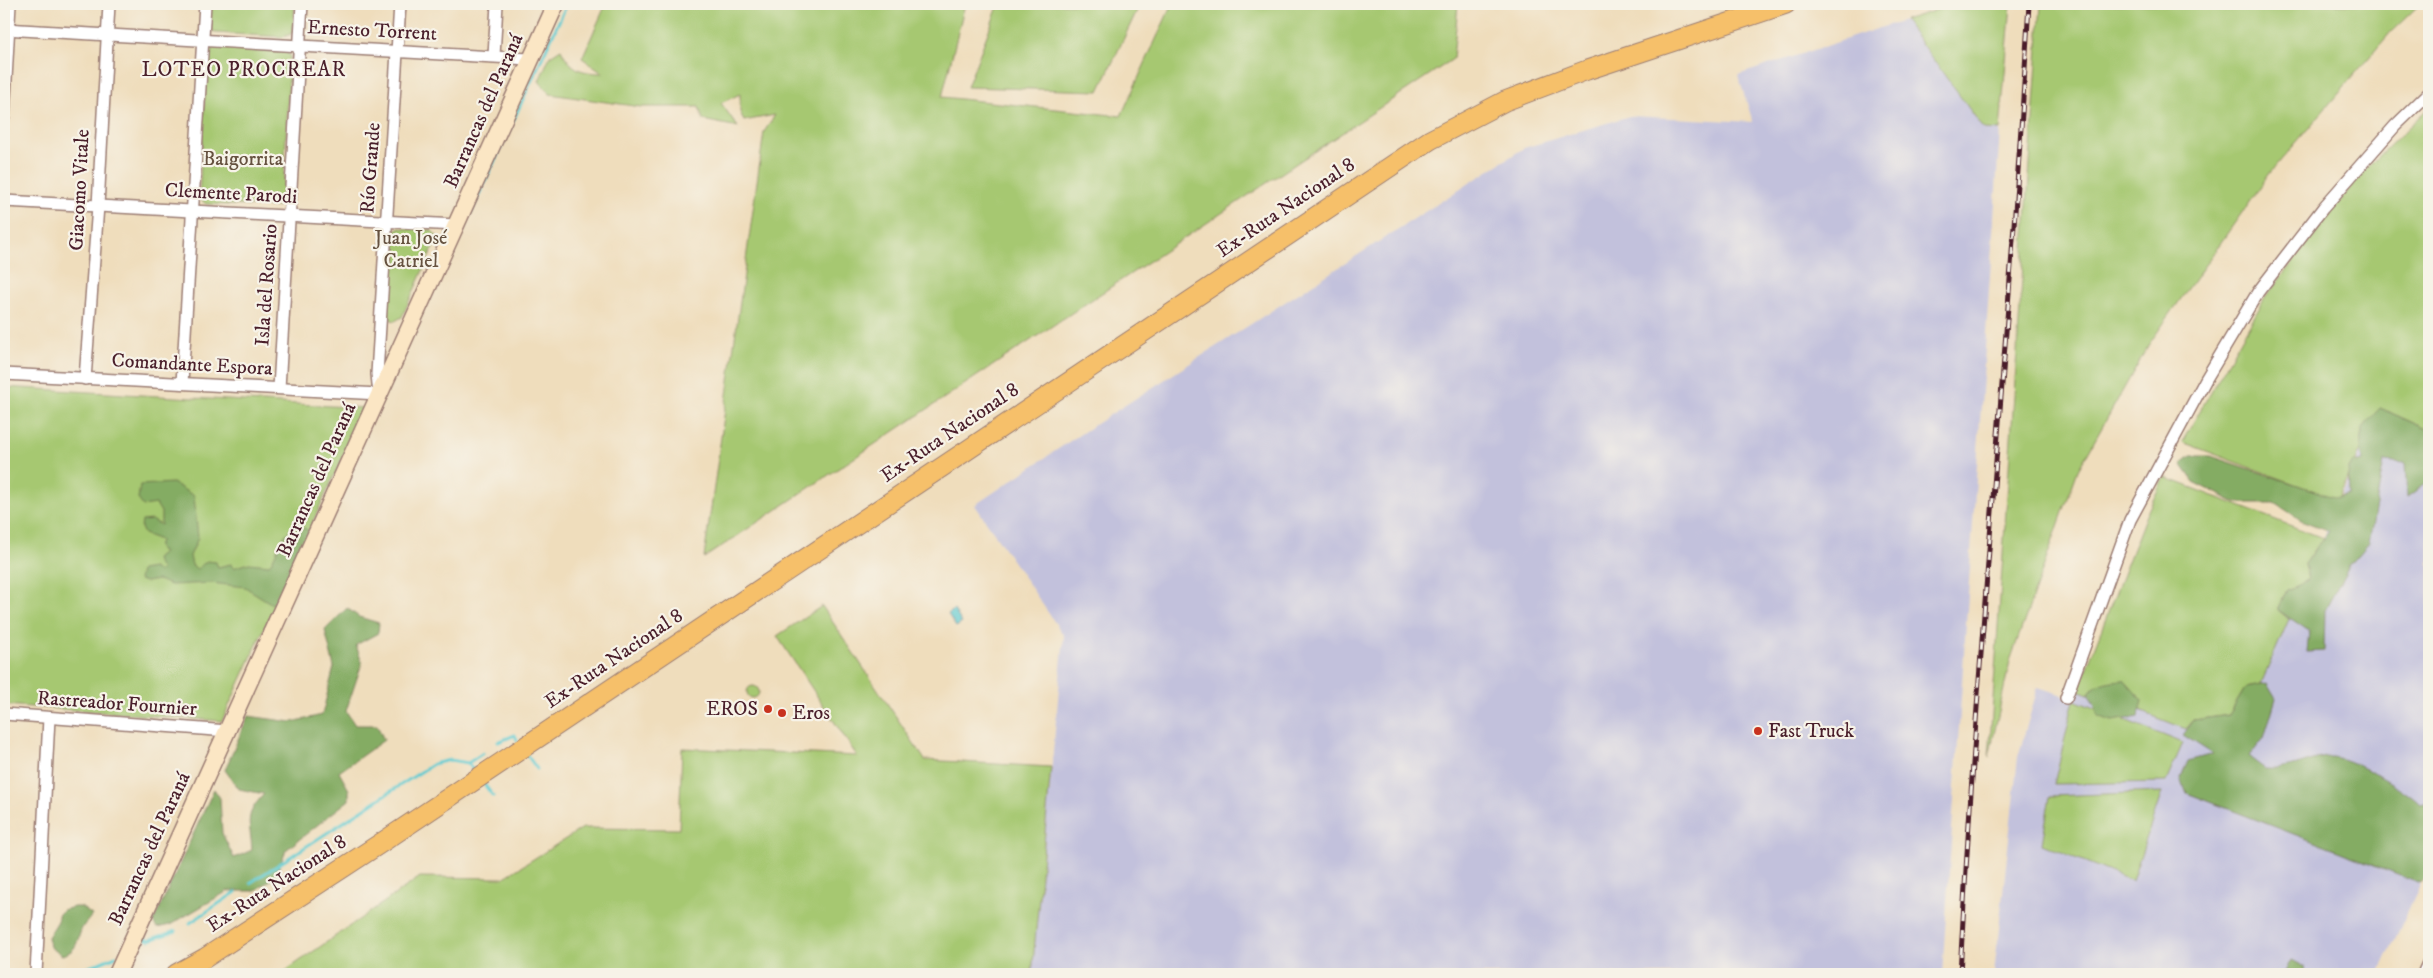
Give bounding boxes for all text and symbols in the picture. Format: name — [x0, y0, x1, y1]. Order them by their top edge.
street label: Ernesto Torrent — [306, 15, 438, 47]
street label: Barrancas del Paraná — [439, 29, 529, 192]
district label: LOTEO PROCREAR — [141, 57, 347, 83]
street label: Río Grande — [355, 122, 387, 214]
street label: Giacomo Vitale — [64, 129, 96, 251]
park label: Baigorrita — [203, 147, 284, 172]
street label: Ex-Ruta Nacional 8 — [1212, 152, 1360, 264]
street label: Clemente Parodi — [164, 178, 298, 210]
street label: Isla del Rosario — [250, 223, 284, 347]
park label: Juan José Catriel — [373, 226, 448, 274]
street label: Comandante Espora — [111, 348, 274, 382]
street label: Ex-Ruta Nacional 8 — [876, 377, 1024, 489]
street label: Barrancas del Paraná — [272, 398, 362, 561]
street label: Ex-Ruta Nacional 8 — [540, 603, 688, 715]
street label: Rastreador Fournier — [36, 686, 198, 722]
place label: EROS — [706, 697, 758, 722]
place label: Eros — [792, 701, 830, 726]
marker: EROS — [762, 703, 774, 715]
marker: Eros — [776, 707, 788, 719]
place label: Fast Truck — [1768, 719, 1854, 744]
marker: Fast Truck — [1752, 725, 1764, 737]
street label: Barrancas del Paraná — [103, 768, 197, 930]
street label: Ex-Ruta Nacional 8 — [202, 830, 352, 938]

